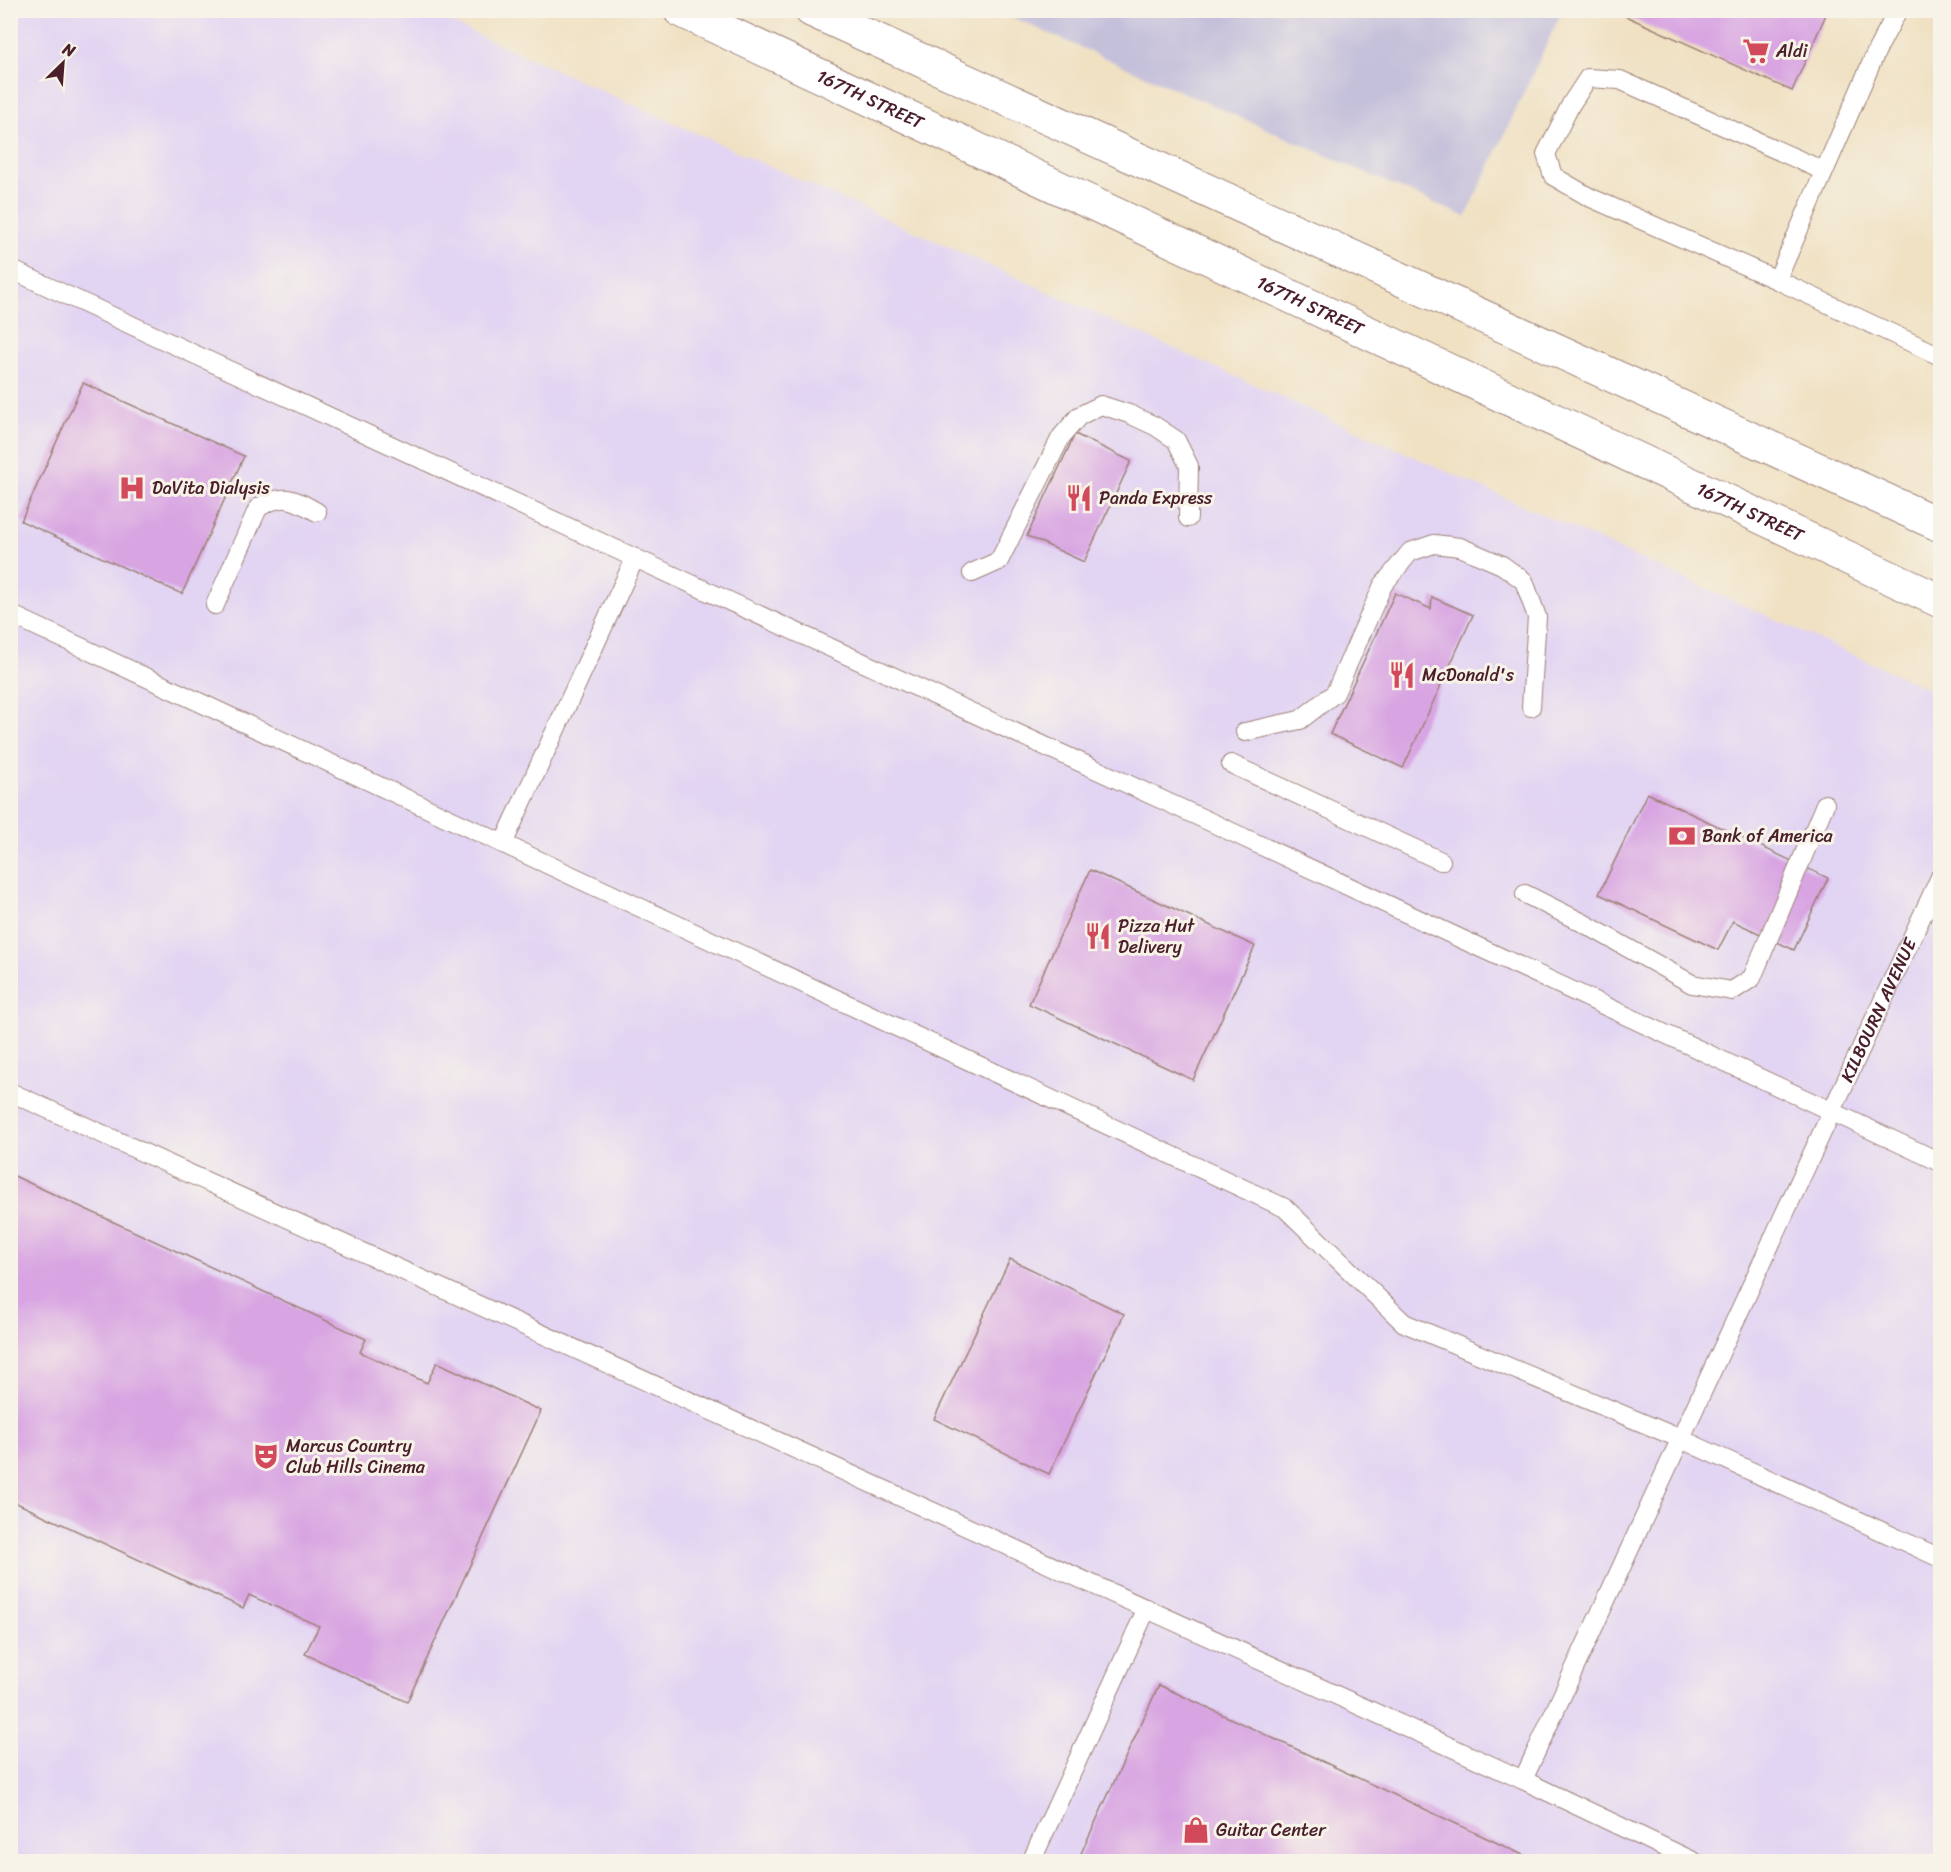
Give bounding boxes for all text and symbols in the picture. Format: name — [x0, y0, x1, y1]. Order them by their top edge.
north arrow — [33, 33, 93, 93]
text: N — [57, 34, 81, 66]
place label: Aldi — [1775, 35, 1808, 67]
supermarket icon: Aldi — [1741, 36, 1771, 66]
street label: 167TH STREET — [811, 60, 930, 139]
street label: 167TH STREET — [1251, 267, 1370, 345]
place label: DaVita Dialysis — [152, 472, 270, 504]
hospital icon: DaVita Dialysis — [117, 473, 147, 503]
street label: 167TH STREET — [1691, 473, 1810, 551]
place label: Panda Express — [1099, 482, 1213, 514]
restaurant icon: Panda Express — [1064, 483, 1094, 513]
place label: McDonald's — [1422, 659, 1515, 691]
restaurant icon: McDonald's — [1387, 660, 1417, 690]
place label: Bank of America — [1702, 820, 1834, 852]
bank icon: Bank of America — [1667, 821, 1697, 851]
place label: Pizza Hut Delivery — [1118, 910, 1195, 963]
restaurant icon: Pizza Hut Delivery — [1083, 921, 1113, 951]
street label: KILBOURN AVENUE — [1831, 932, 1926, 1088]
place label: Marcus Country Club Hills Cinema — [286, 1430, 426, 1483]
theatre icon: Marcus Country Club Hills Cinema — [251, 1441, 281, 1471]
place label: Guitar Center — [1216, 1814, 1327, 1846]
shop icon: Guitar Center — [1181, 1815, 1211, 1845]

